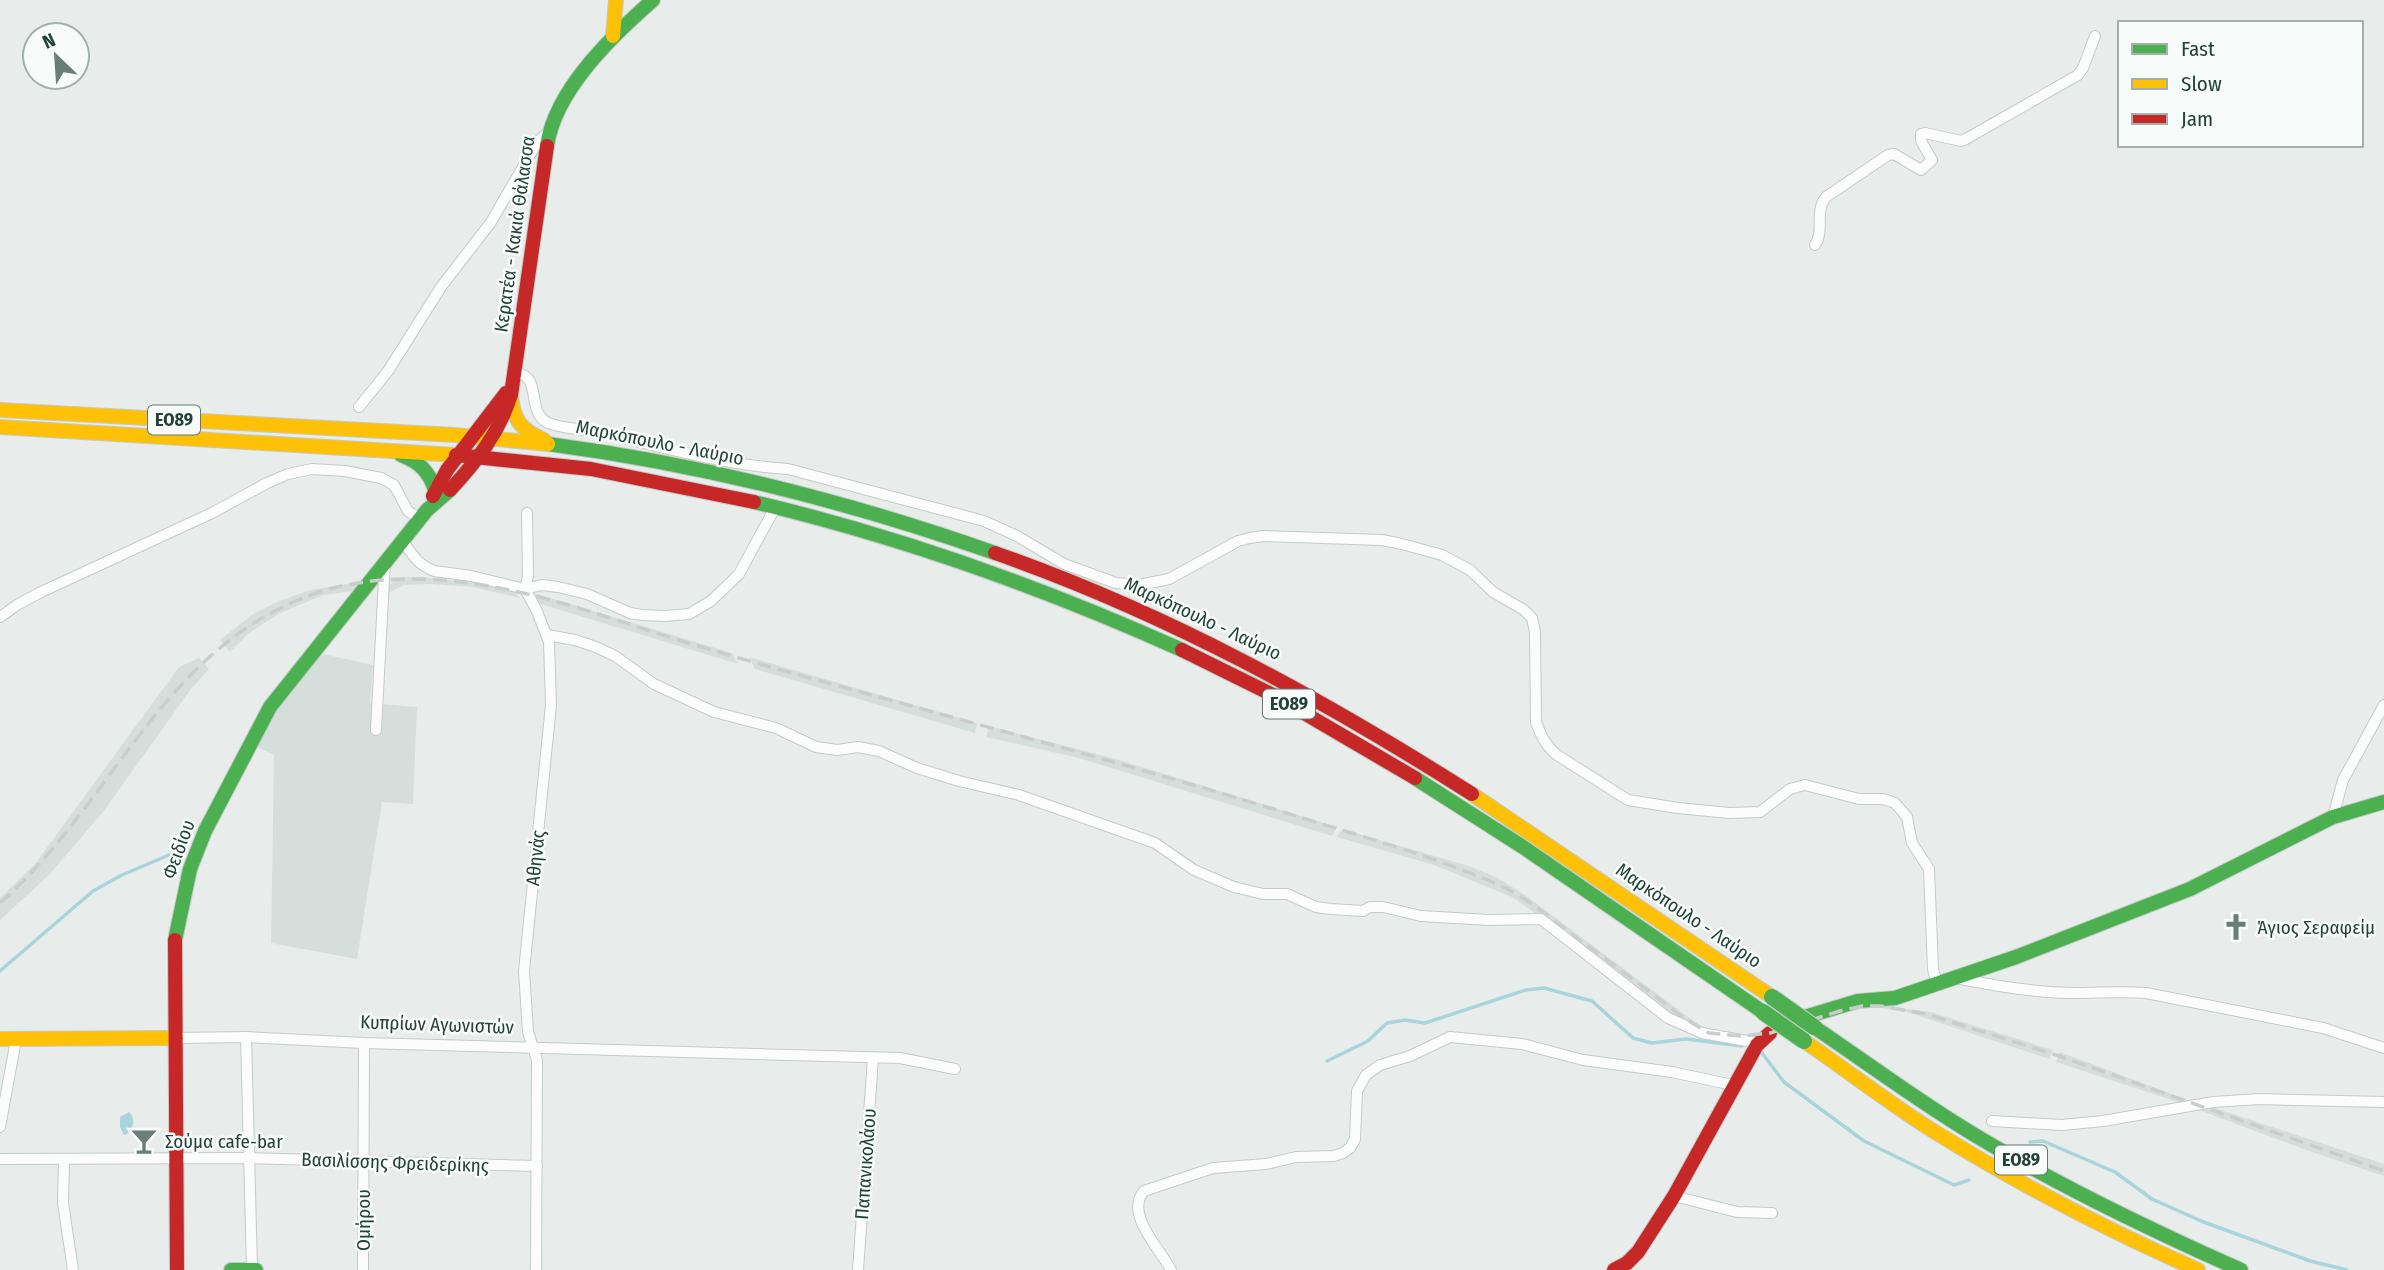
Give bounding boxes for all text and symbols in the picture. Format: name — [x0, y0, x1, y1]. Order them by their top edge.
north arrow — [21, 21, 91, 91]
legend — [2118, 21, 2363, 147]
text: N — [39, 28, 59, 54]
text: Fast — [2181, 36, 2215, 62]
text: Slow — [2181, 71, 2222, 97]
text: Jam — [2181, 106, 2213, 132]
street label: Κερατέα - Κακιά Θάλασσα — [489, 134, 540, 334]
road number: ΕΟ89 — [148, 406, 200, 434]
street label: Μαρκόπουλο - Λαύριο — [574, 415, 746, 470]
street label: Μαρκόπουλο - Λαύριο — [1121, 572, 1285, 665]
road number: ΕΟ89 — [1263, 690, 1315, 718]
street label: Φειδίου — [157, 817, 200, 882]
street label: Αθηνάς — [521, 829, 550, 887]
street label: Μαρκόπουλο - Λαύριο — [1612, 858, 1766, 973]
church icon: Άγιος Σεραφείμ — [2221, 912, 2251, 942]
place label: Άγιος Σεραφείμ — [2257, 916, 2375, 939]
street label: Κυπρίων Αγωνιστών — [360, 1010, 515, 1039]
street label: Παπανικολάου — [850, 1108, 881, 1220]
bar icon: Σούμα cafe-bar — [129, 1126, 159, 1156]
place label: Σούμα cafe-bar — [165, 1130, 283, 1153]
road number: ΕΟ89 — [1995, 1146, 2047, 1175]
street label: Βασιλίσσης Φρειδερίκης — [301, 1148, 489, 1177]
street label: Ομήρου — [352, 1189, 375, 1251]

